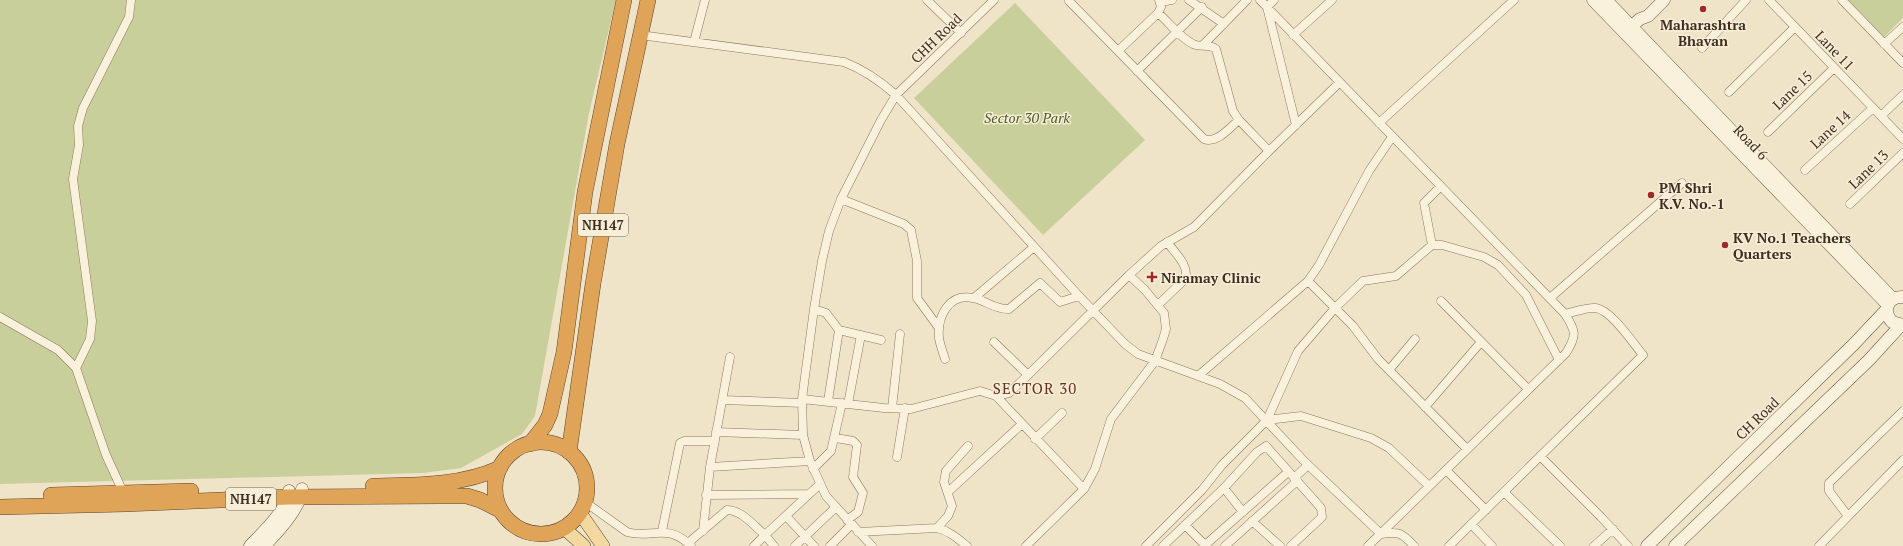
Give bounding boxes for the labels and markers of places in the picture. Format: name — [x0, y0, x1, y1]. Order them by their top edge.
marker: Maharashtra Bhavan — [1698, 4, 1708, 14]
place label: Maharashtra Bhavan — [1660, 15, 1746, 50]
place label: PM Shri K.V. No.-1 — [1659, 178, 1725, 213]
marker: PM Shri K.V. No.-1 — [1646, 190, 1656, 200]
place label: KV No.1 Teachers Quarters — [1733, 228, 1851, 263]
marker: KV No.1 Teachers Quarters — [1720, 240, 1730, 250]
place label: Niramay Clinic — [1161, 268, 1261, 287]
marker: Niramay Clinic — [1146, 271, 1158, 283]

